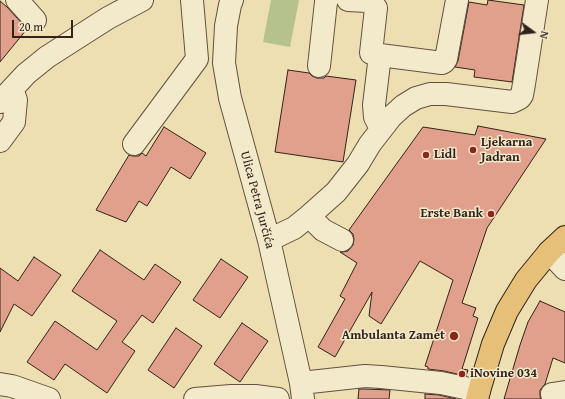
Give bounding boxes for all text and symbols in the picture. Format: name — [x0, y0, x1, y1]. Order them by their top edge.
scale bar — [14, 12, 75, 38]
north arrow — [513, 12, 553, 52]
text: 20 m — [19, 18, 43, 35]
text: N — [536, 29, 553, 41]
place label: Ljekarna Jadran — [481, 135, 532, 166]
marker: Ljekarna Jadran — [468, 145, 478, 155]
place label: Lidl — [434, 147, 456, 163]
street label: Ulica Petra Jurčića — [236, 150, 278, 250]
marker: Lidl — [421, 150, 431, 160]
place label: Erste Bank — [421, 206, 483, 222]
marker: Erste Bank — [486, 209, 496, 219]
place label: Ambulanta Zamet — [342, 328, 445, 344]
marker: Ambulanta Zamet — [448, 330, 460, 342]
place label: iNovine 034 — [470, 366, 537, 382]
marker: iNovine 034 — [457, 369, 467, 379]

